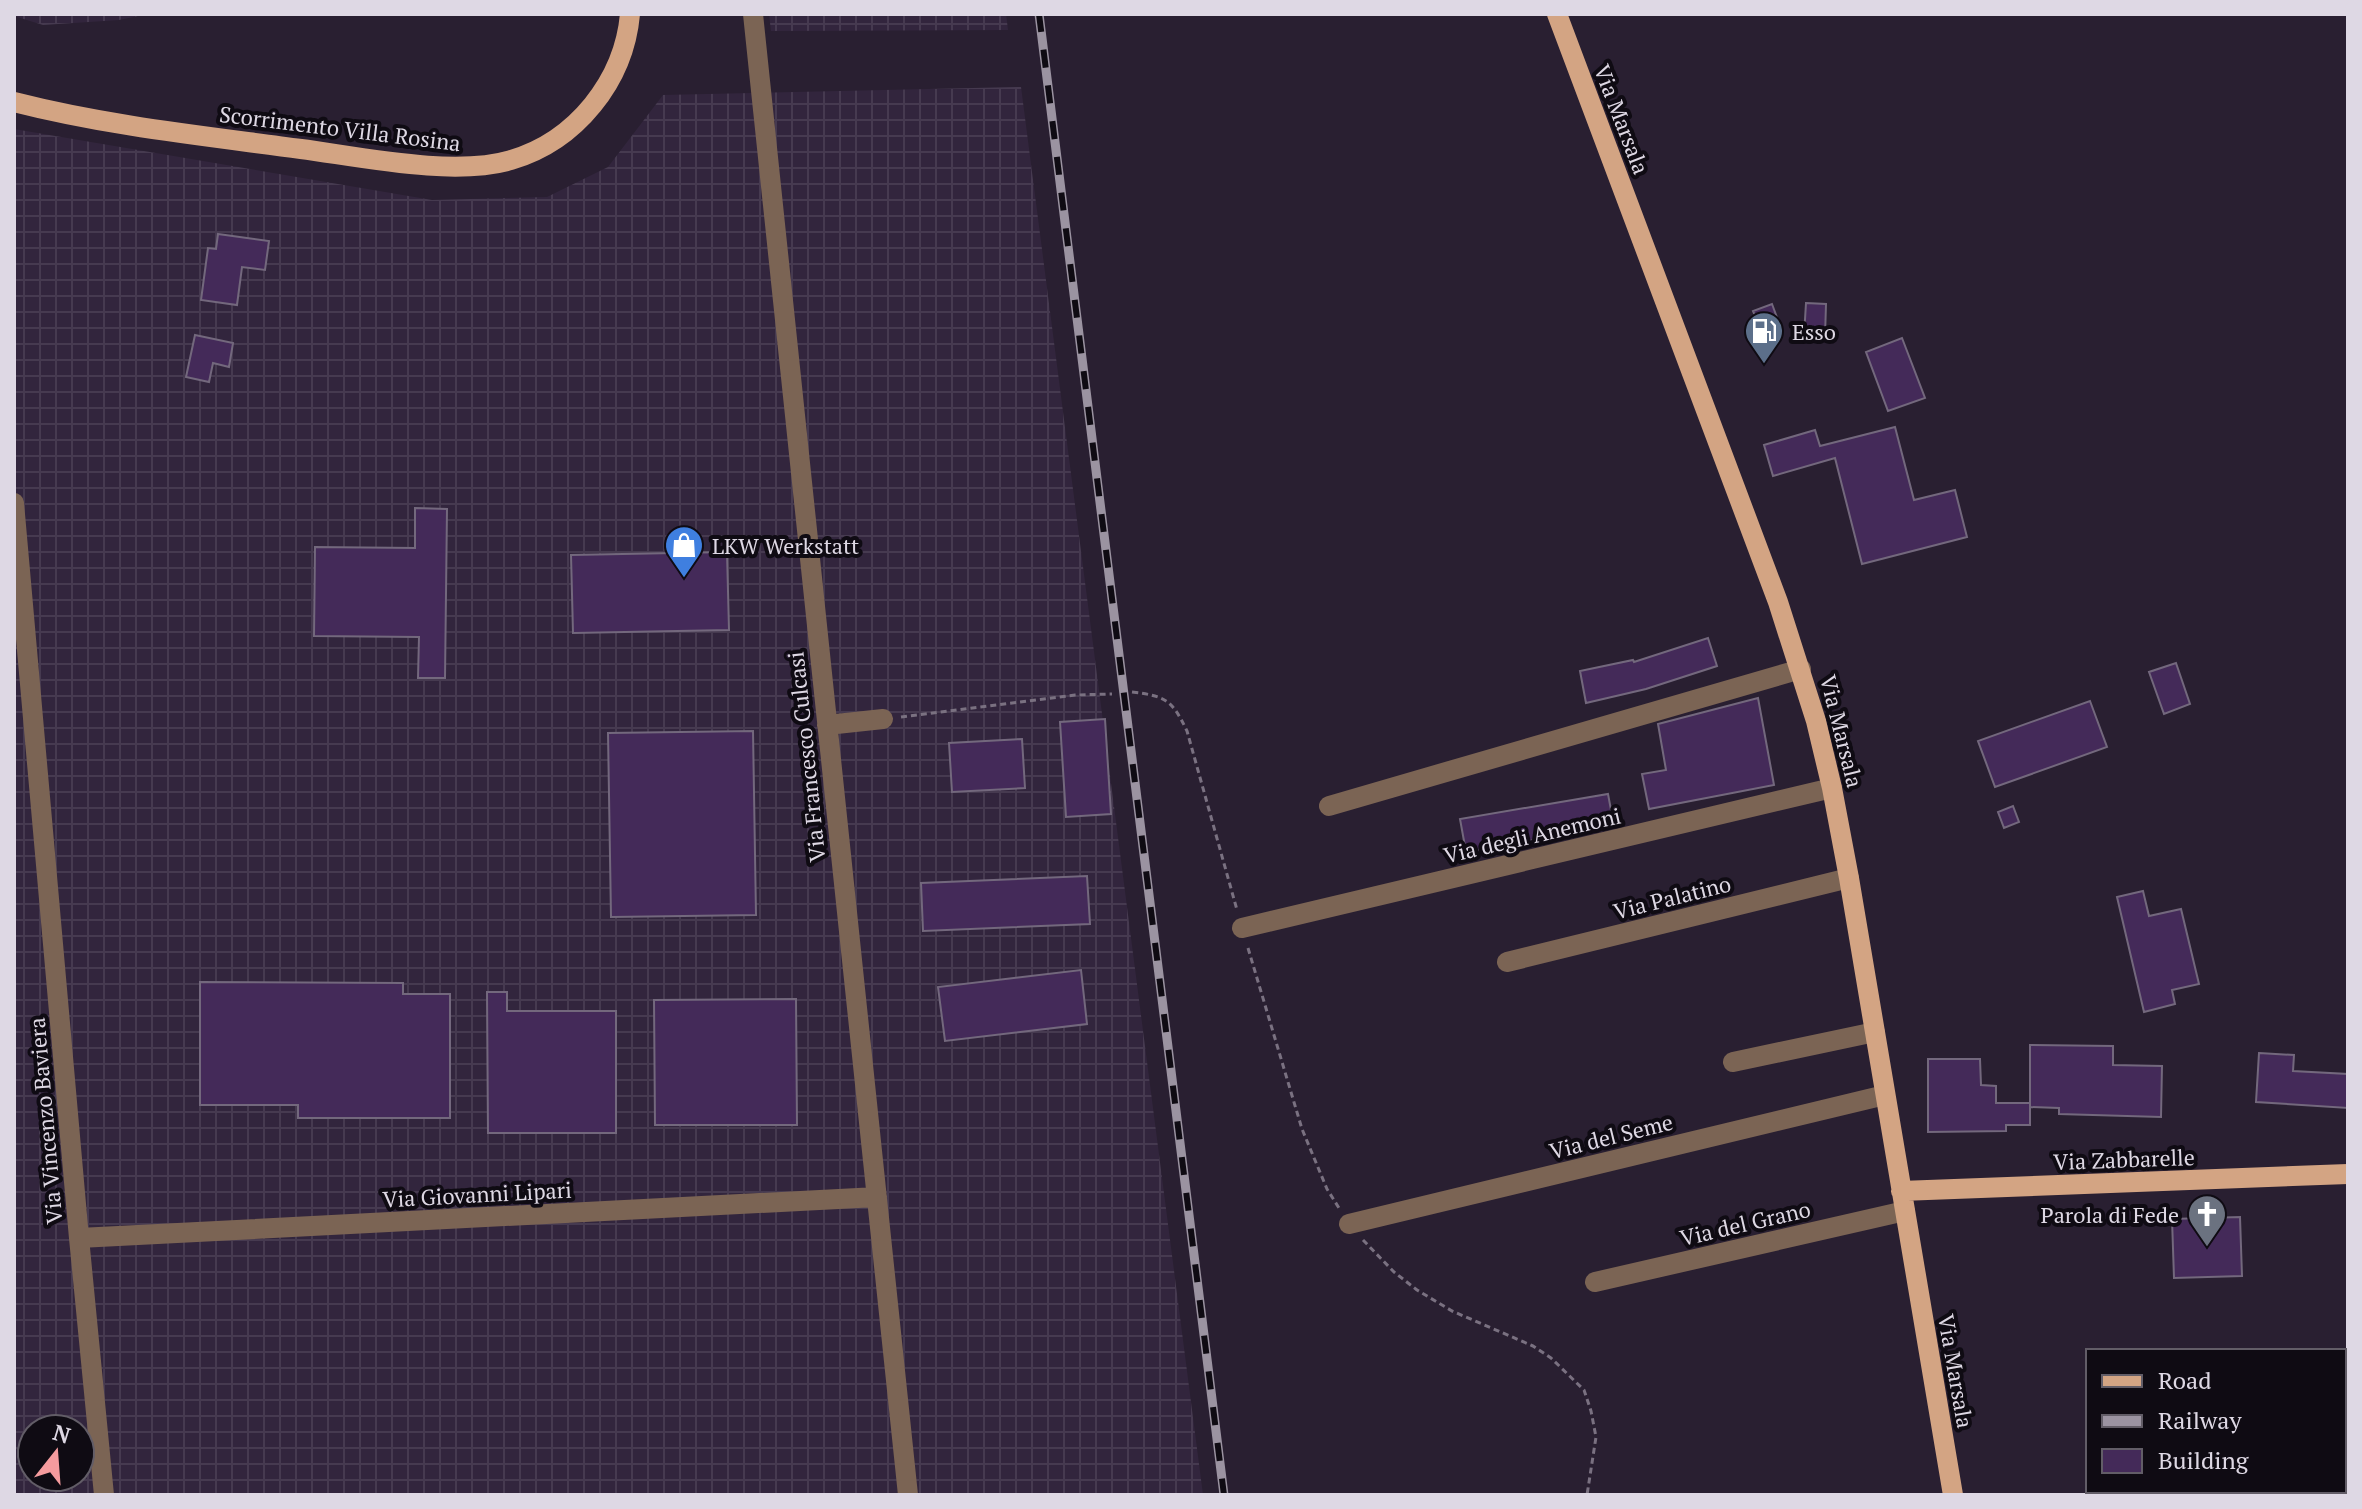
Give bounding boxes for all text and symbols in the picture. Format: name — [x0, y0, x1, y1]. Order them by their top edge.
street label: Via Marsala — [1588, 60, 1656, 178]
street label: Scorrimento Villa Rosina — [218, 99, 462, 157]
fuel station icon: Esso — [1743, 310, 1785, 365]
place label: Esso — [1792, 317, 1836, 346]
shop icon: LKW Werkstatt — [663, 524, 705, 579]
place label: LKW Werkstatt — [712, 531, 859, 560]
street label: Via Francesco Culcasi — [781, 650, 831, 864]
street label: Via Marsala — [1814, 672, 1870, 790]
street label: Via degli Anemoni — [1440, 800, 1624, 870]
street label: Via Palatino — [1610, 868, 1734, 926]
street label: Via Vincenzo Baviera — [22, 1017, 68, 1225]
street label: Via del Seme — [1546, 1107, 1676, 1165]
street label: Via Zabbarelle — [2053, 1142, 2195, 1176]
street label: Via Giovanni Lipari — [382, 1175, 572, 1213]
church icon: Parola di Fede — [2186, 1193, 2228, 1248]
street label: Via del Grano — [1677, 1194, 1813, 1252]
place label: Parola di Fede — [2041, 1200, 2179, 1229]
street label: Via Marsala — [1932, 1312, 1980, 1430]
legend — [2086, 1349, 2346, 1493]
text: Road — [2158, 1364, 2212, 1396]
text: Railway — [2158, 1404, 2242, 1436]
north arrow — [16, 1413, 96, 1493]
text: N — [50, 1417, 75, 1450]
text: Building — [2158, 1444, 2249, 1476]

